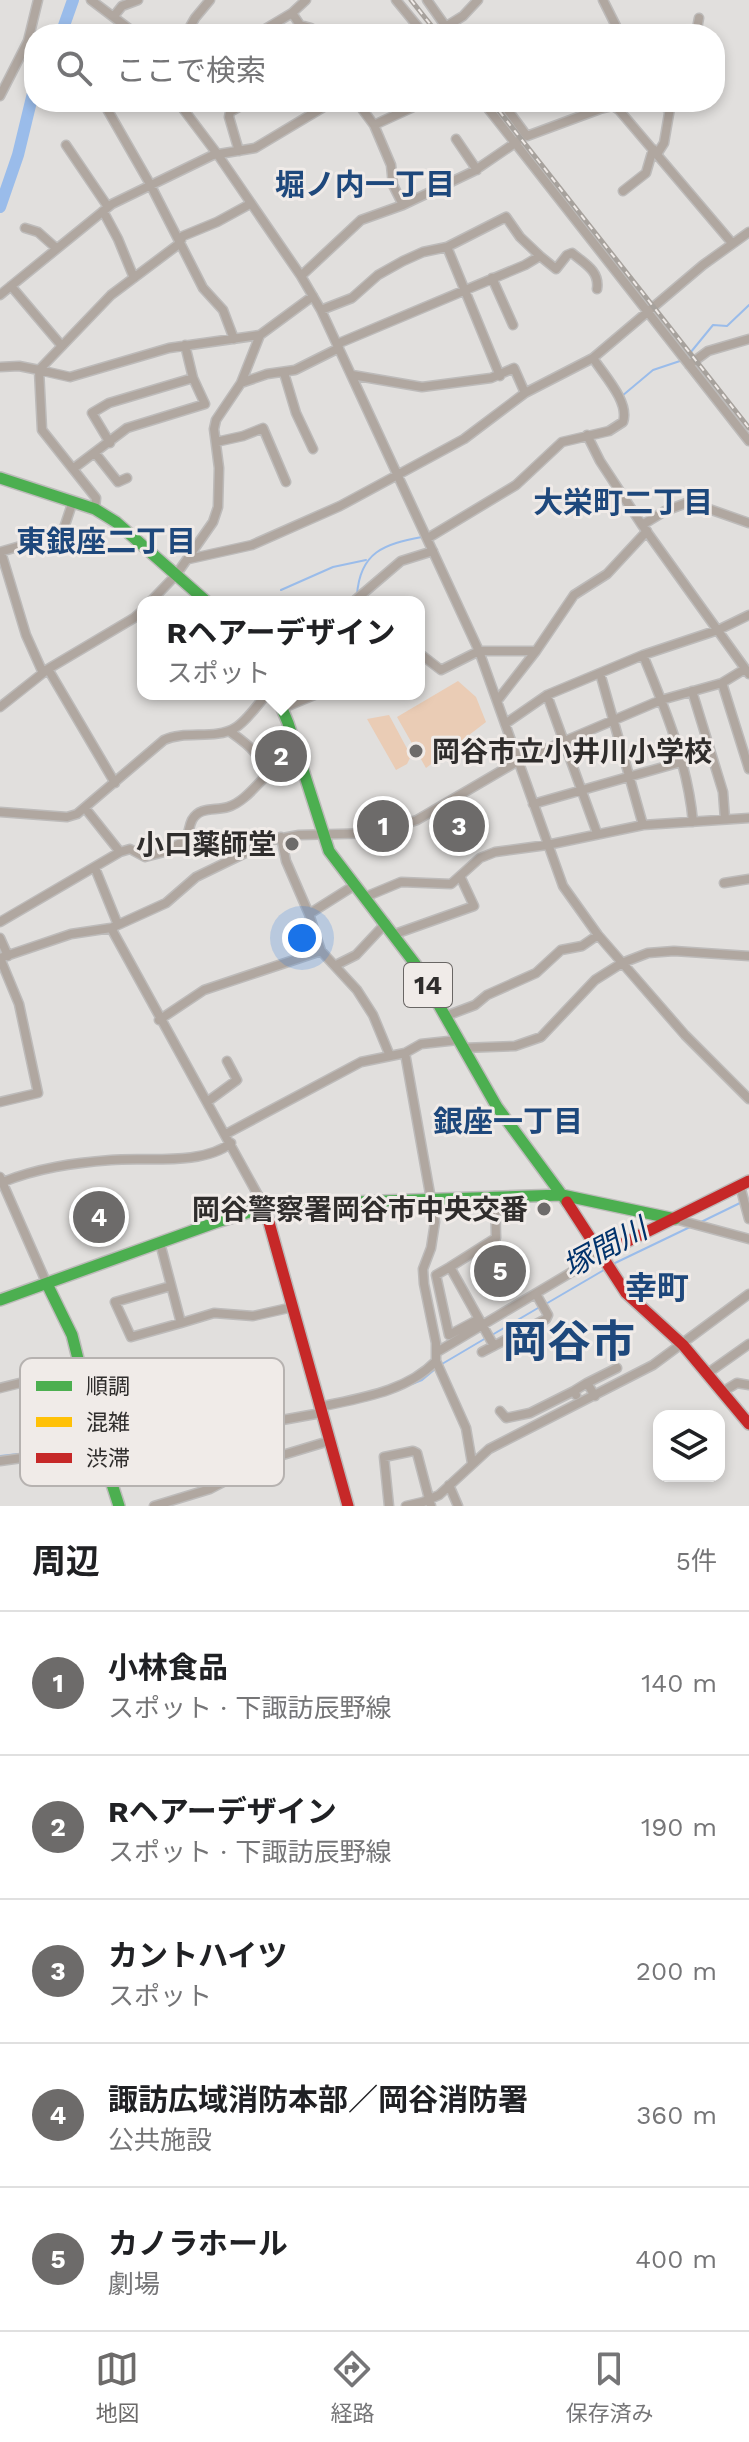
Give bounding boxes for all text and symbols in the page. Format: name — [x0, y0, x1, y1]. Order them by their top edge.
search box — [24, 24, 725, 112]
icon: search — [52, 46, 96, 90]
text: ここで検索 — [116, 53, 266, 88]
district label: 堀ノ内一丁目 — [275, 167, 455, 202]
district label: 大栄町二丁目 — [533, 485, 713, 520]
district label: 東銀座二丁目 — [16, 524, 196, 559]
popup — [137, 596, 425, 700]
text: Rヘアーデザイン — [167, 615, 395, 650]
text: スポット — [167, 658, 271, 688]
pin: 2 — [255, 726, 307, 786]
place label: 岡谷市立小井川小学校 — [432, 735, 712, 768]
marker: 岡谷市立小井川小学校 — [407, 742, 425, 760]
pin: 1 — [357, 796, 409, 856]
pin: 3 — [433, 796, 485, 856]
place label: 小口薬師堂 — [136, 828, 276, 861]
marker: 小口薬師堂 — [283, 835, 301, 853]
your location — [282, 918, 322, 958]
road number: 14 — [404, 963, 452, 1007]
district label: 銀座一丁目 — [433, 1104, 583, 1139]
pin: 4 — [73, 1187, 125, 1247]
place label: 岡谷警察署岡谷市中央交番 — [192, 1193, 528, 1226]
marker: 岡谷警察署岡谷市中央交番 — [535, 1200, 553, 1218]
water label: 塚間川 — [557, 1210, 655, 1284]
pin: 5 — [474, 1241, 526, 1301]
district label: 幸町 — [625, 1269, 689, 1307]
district label: 岡谷市 — [503, 1316, 635, 1368]
legend — [20, 1358, 284, 1486]
text: 順調 — [86, 1374, 130, 1399]
text: 混雑 — [86, 1410, 130, 1435]
map controls — [653, 1410, 725, 1482]
button: layers — [653, 1410, 725, 1482]
text: 渋滞 — [86, 1446, 130, 1471]
text: 周辺 — [32, 1541, 100, 1581]
text: 5件 — [676, 1546, 717, 1576]
text: 小林食品 — [108, 1650, 228, 1685]
text: 1 — [52, 1668, 64, 1698]
text: 140 m — [641, 1668, 717, 1698]
text: スポット · 下諏訪辰野線 — [108, 1693, 392, 1723]
text: Rヘアーデザイン — [108, 1794, 337, 1829]
text: 2 — [50, 1812, 66, 1842]
text: 190 m — [641, 1812, 717, 1842]
text: スポット · 下諏訪辰野線 — [108, 1837, 392, 1867]
text: カントハイツ — [108, 1938, 287, 1973]
text: 3 — [50, 1956, 66, 1986]
text: 200 m — [636, 1956, 717, 1986]
text: スポット — [108, 1981, 212, 2011]
text: 諏訪広域消防本部／岡谷消防署 — [108, 2082, 528, 2117]
text: 4 — [50, 2100, 66, 2130]
text: 360 m — [636, 2100, 717, 2130]
text: 公共施設 — [108, 2125, 212, 2155]
text: カノラホール — [108, 2226, 288, 2261]
text: 5 — [50, 2244, 66, 2274]
text: 400 m — [635, 2244, 717, 2274]
text: 劇場 — [108, 2269, 160, 2299]
tab: 地図 — [95, 2347, 140, 2427]
tab: 経路 — [330, 2347, 375, 2427]
tab: 保存済み — [565, 2347, 654, 2427]

